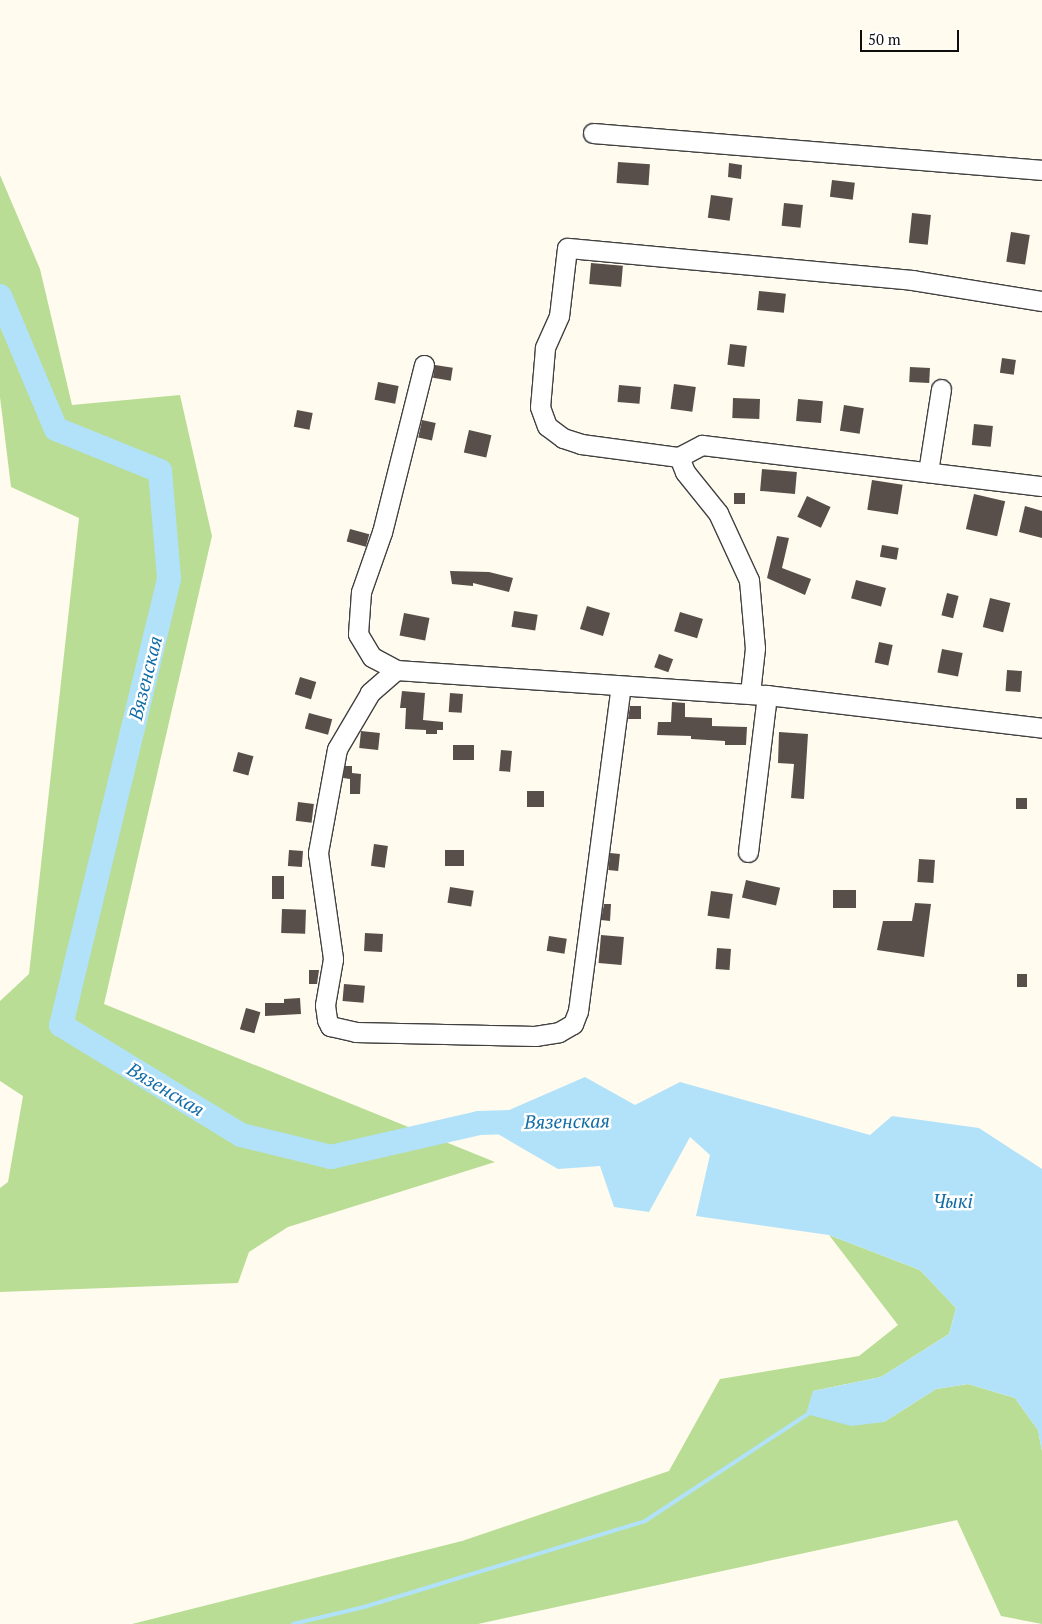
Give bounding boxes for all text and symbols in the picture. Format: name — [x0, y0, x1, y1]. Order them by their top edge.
scale bar — [862, 20, 961, 52]
text: 50 m — [868, 29, 901, 49]
water label: Вязенская — [124, 634, 166, 722]
water label: Вязенская — [123, 1057, 209, 1121]
water label: Вязенская — [524, 1109, 610, 1133]
water label: Чыкі — [933, 1190, 973, 1212]

